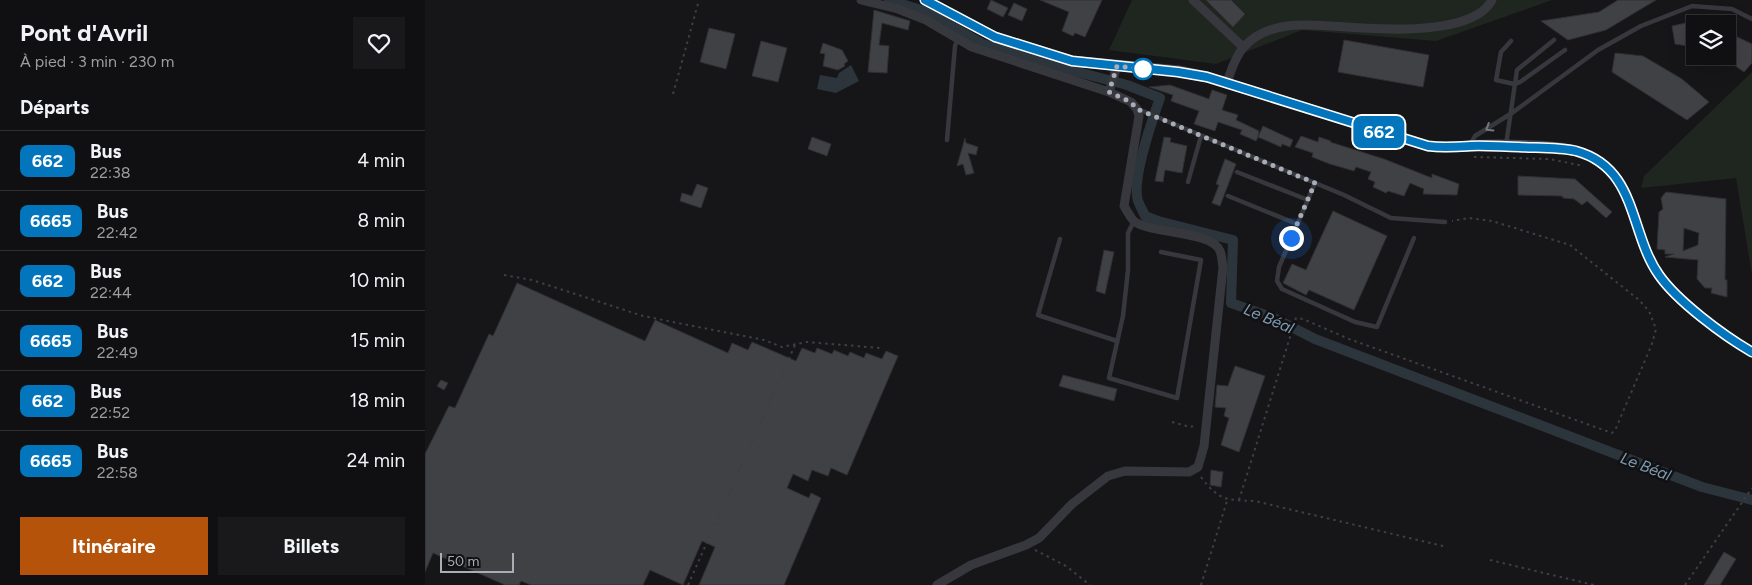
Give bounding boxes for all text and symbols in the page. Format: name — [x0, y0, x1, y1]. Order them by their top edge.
map controls — [1686, 15, 1736, 65]
button: layers — [1686, 15, 1736, 65]
button: heart — [353, 17, 405, 69]
text: Pont d'Avril — [20, 18, 148, 47]
text: À pied · 3 min · 230 m — [20, 52, 174, 71]
unlabelled marker — [1132, 58, 1154, 80]
text: Départs — [20, 96, 89, 119]
line badge: 662 — [1350, 116, 1408, 148]
text: 662 — [1363, 121, 1395, 143]
one-way arrow — [1485, 121, 1494, 131]
text: Bus — [90, 140, 121, 163]
text: 4 min — [357, 149, 405, 172]
text: 662 — [32, 150, 63, 172]
text: 22:38 — [90, 163, 130, 182]
text: Bus — [97, 200, 128, 223]
text: 8 min — [357, 209, 405, 232]
text: 6665 — [30, 210, 72, 232]
text: 22:42 — [97, 223, 138, 242]
your location — [1279, 226, 1304, 251]
text: Bus — [90, 260, 121, 283]
text: 10 min — [349, 269, 405, 292]
text: 662 — [32, 270, 63, 292]
text: 22:44 — [90, 283, 132, 302]
water label: Le Béal — [1241, 299, 1297, 338]
text: Bus — [97, 320, 128, 343]
text: 15 min — [350, 329, 405, 352]
text: 6665 — [30, 330, 72, 352]
text: 22:49 — [97, 343, 138, 362]
text: Bus — [90, 380, 121, 403]
text: 18 min — [350, 389, 405, 412]
text: 662 — [32, 390, 63, 412]
text: 22:52 — [90, 403, 130, 422]
text: Bus — [97, 440, 128, 463]
water label: Le Béal — [1618, 448, 1674, 485]
text: 24 min — [347, 449, 405, 472]
text: 6665 — [30, 450, 72, 472]
text: 22:58 — [97, 463, 138, 482]
button: Itinéraire — [20, 517, 208, 575]
button: Billets — [218, 517, 405, 575]
scale bar — [440, 550, 514, 573]
text: 50 m — [447, 553, 479, 570]

